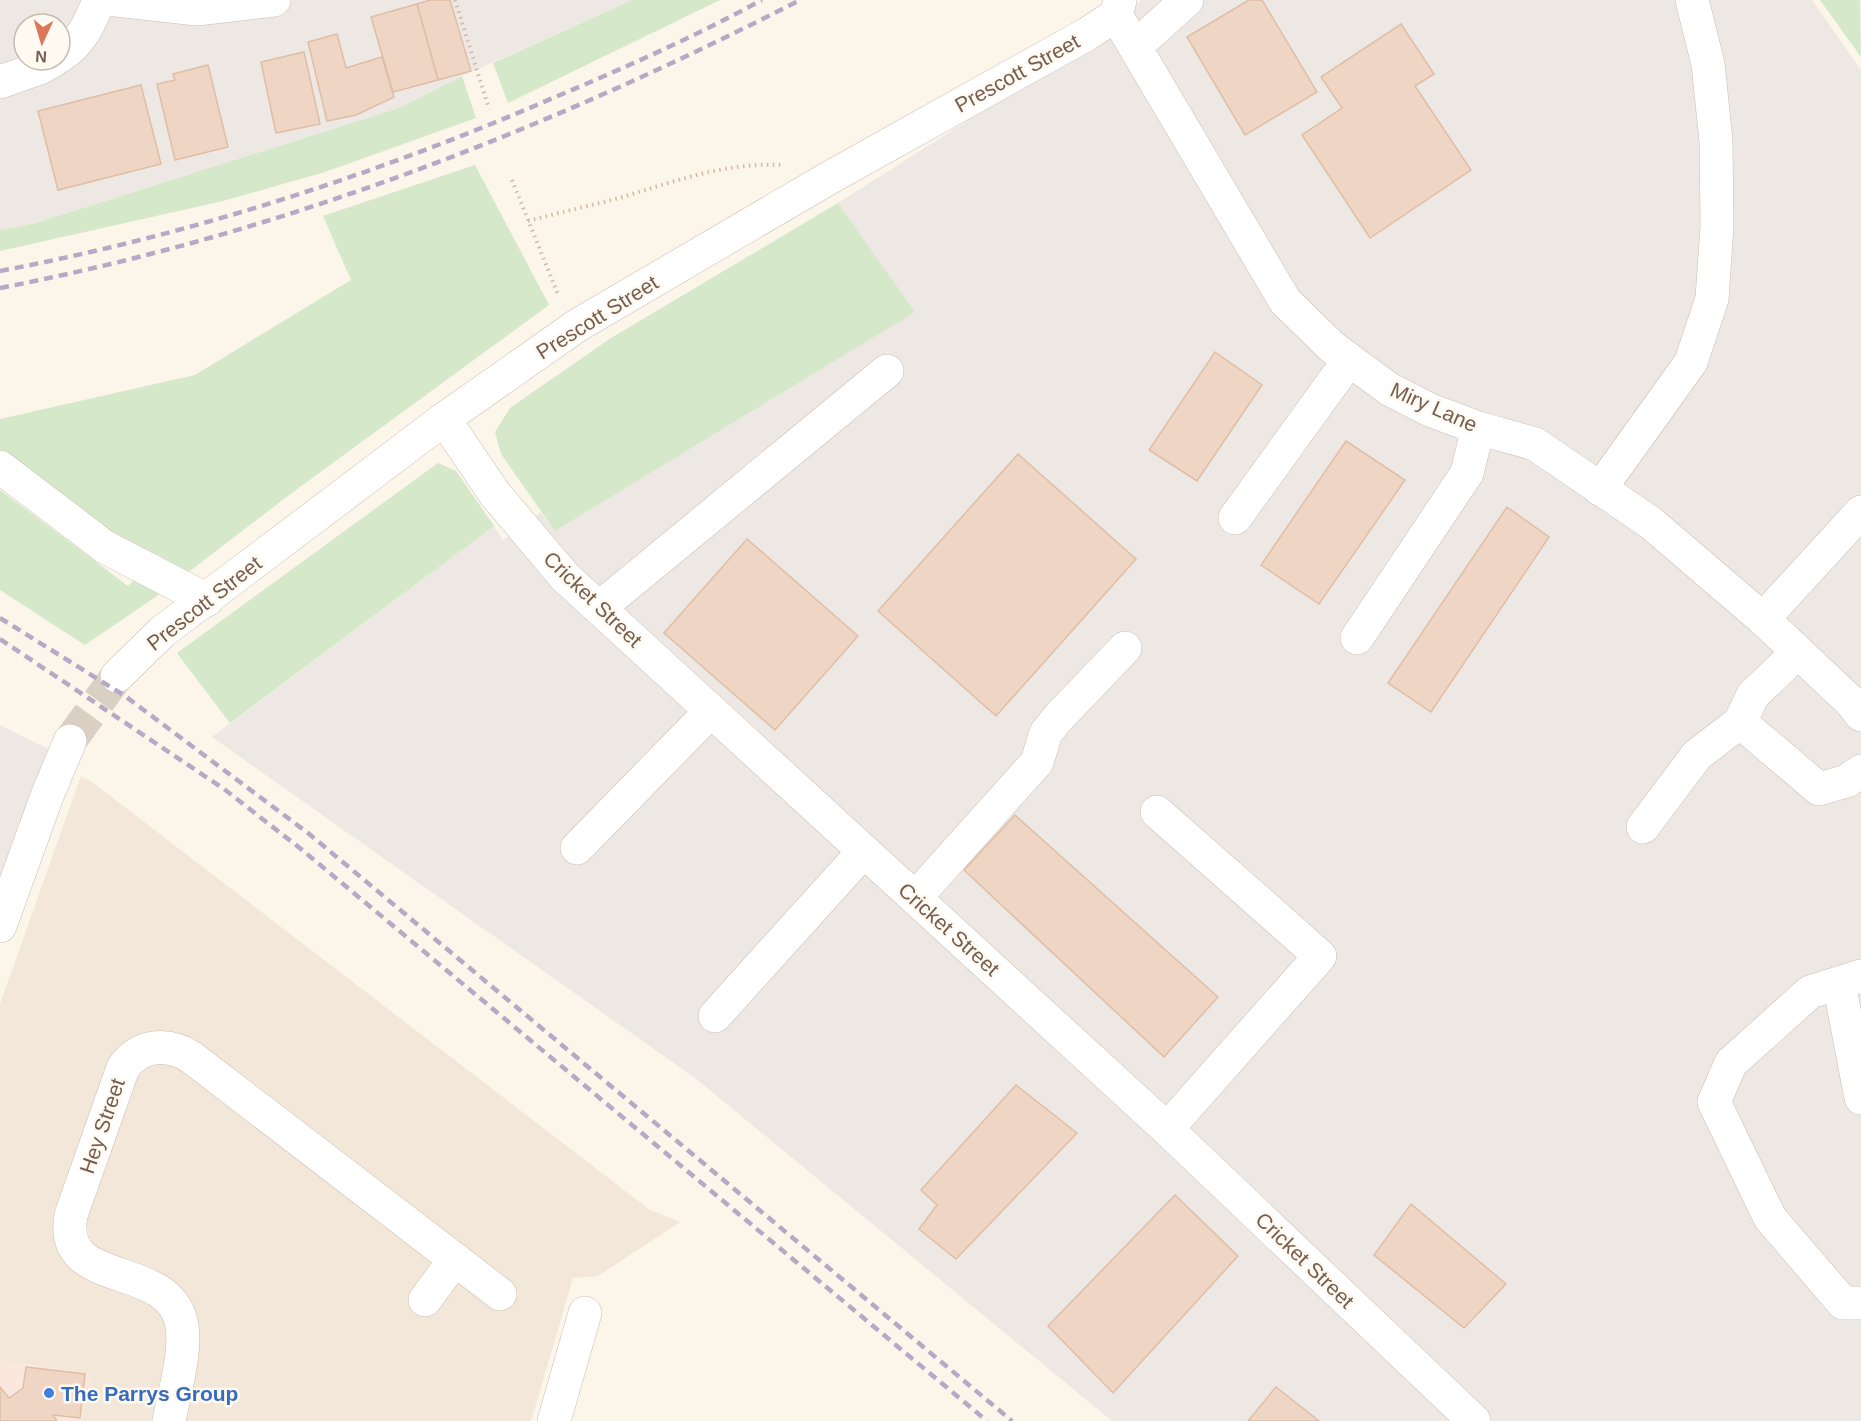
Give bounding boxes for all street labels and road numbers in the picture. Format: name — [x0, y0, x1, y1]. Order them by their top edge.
street label: Prescott Street — [951, 29, 1083, 117]
street label: Prescott Street — [532, 270, 662, 364]
street label: Miry Lane — [1387, 378, 1481, 436]
street label: Cricket Street — [539, 547, 647, 652]
street label: Prescott Street — [142, 551, 266, 655]
street label: Cricket Street — [894, 878, 1004, 980]
street label: Hey Street — [75, 1075, 129, 1177]
street label: Cricket Street — [1251, 1208, 1359, 1313]

